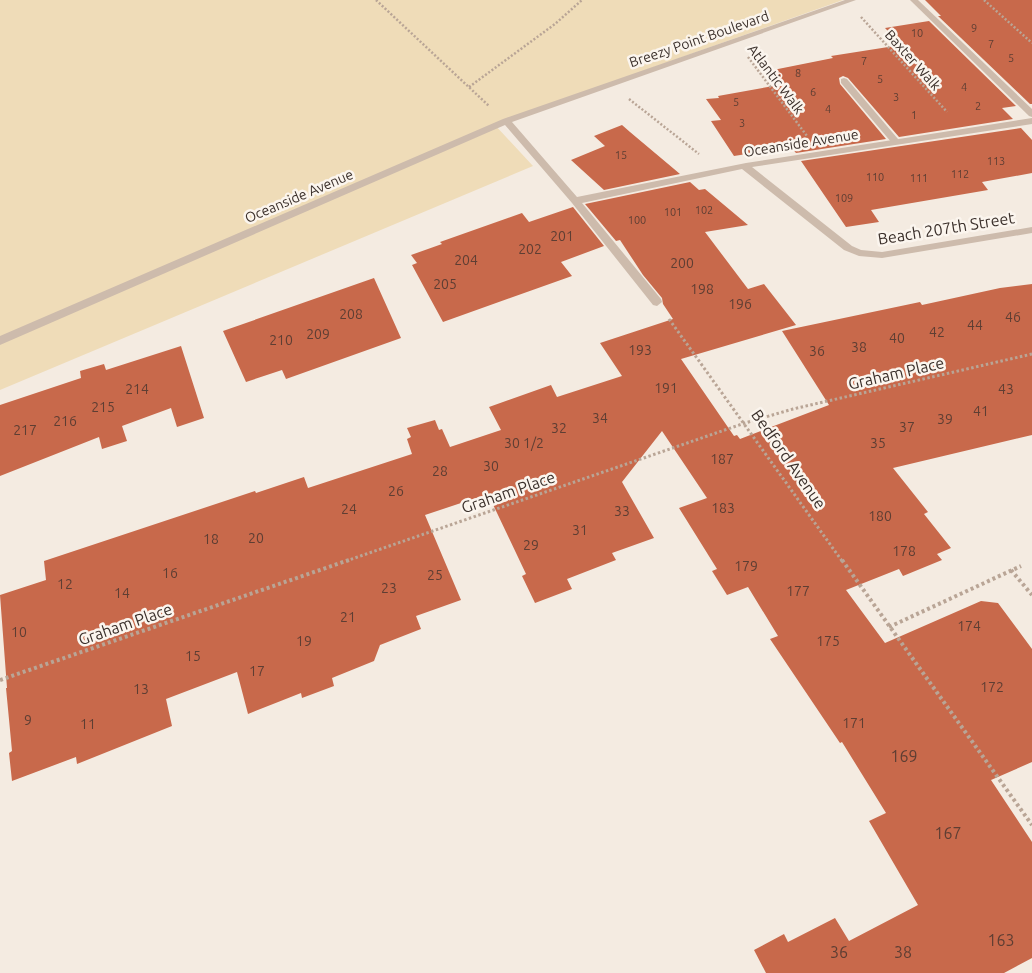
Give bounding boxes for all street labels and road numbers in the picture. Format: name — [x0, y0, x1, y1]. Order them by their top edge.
street label: Breezy Point Boulevard — [627, 8, 771, 70]
street label: Baxter Walk — [882, 27, 944, 93]
street label: Atlantic Walk — [745, 41, 807, 117]
street label: Oceanside Avenue — [742, 126, 860, 160]
street label: Oceanside Avenue — [242, 166, 356, 226]
street label: Beach 207th Street — [876, 208, 1016, 248]
street label: Graham Place — [846, 353, 946, 393]
street label: Bedford Avenue — [748, 406, 830, 512]
street label: Graham Place — [459, 468, 557, 516]
street label: Graham Place — [76, 600, 174, 648]

